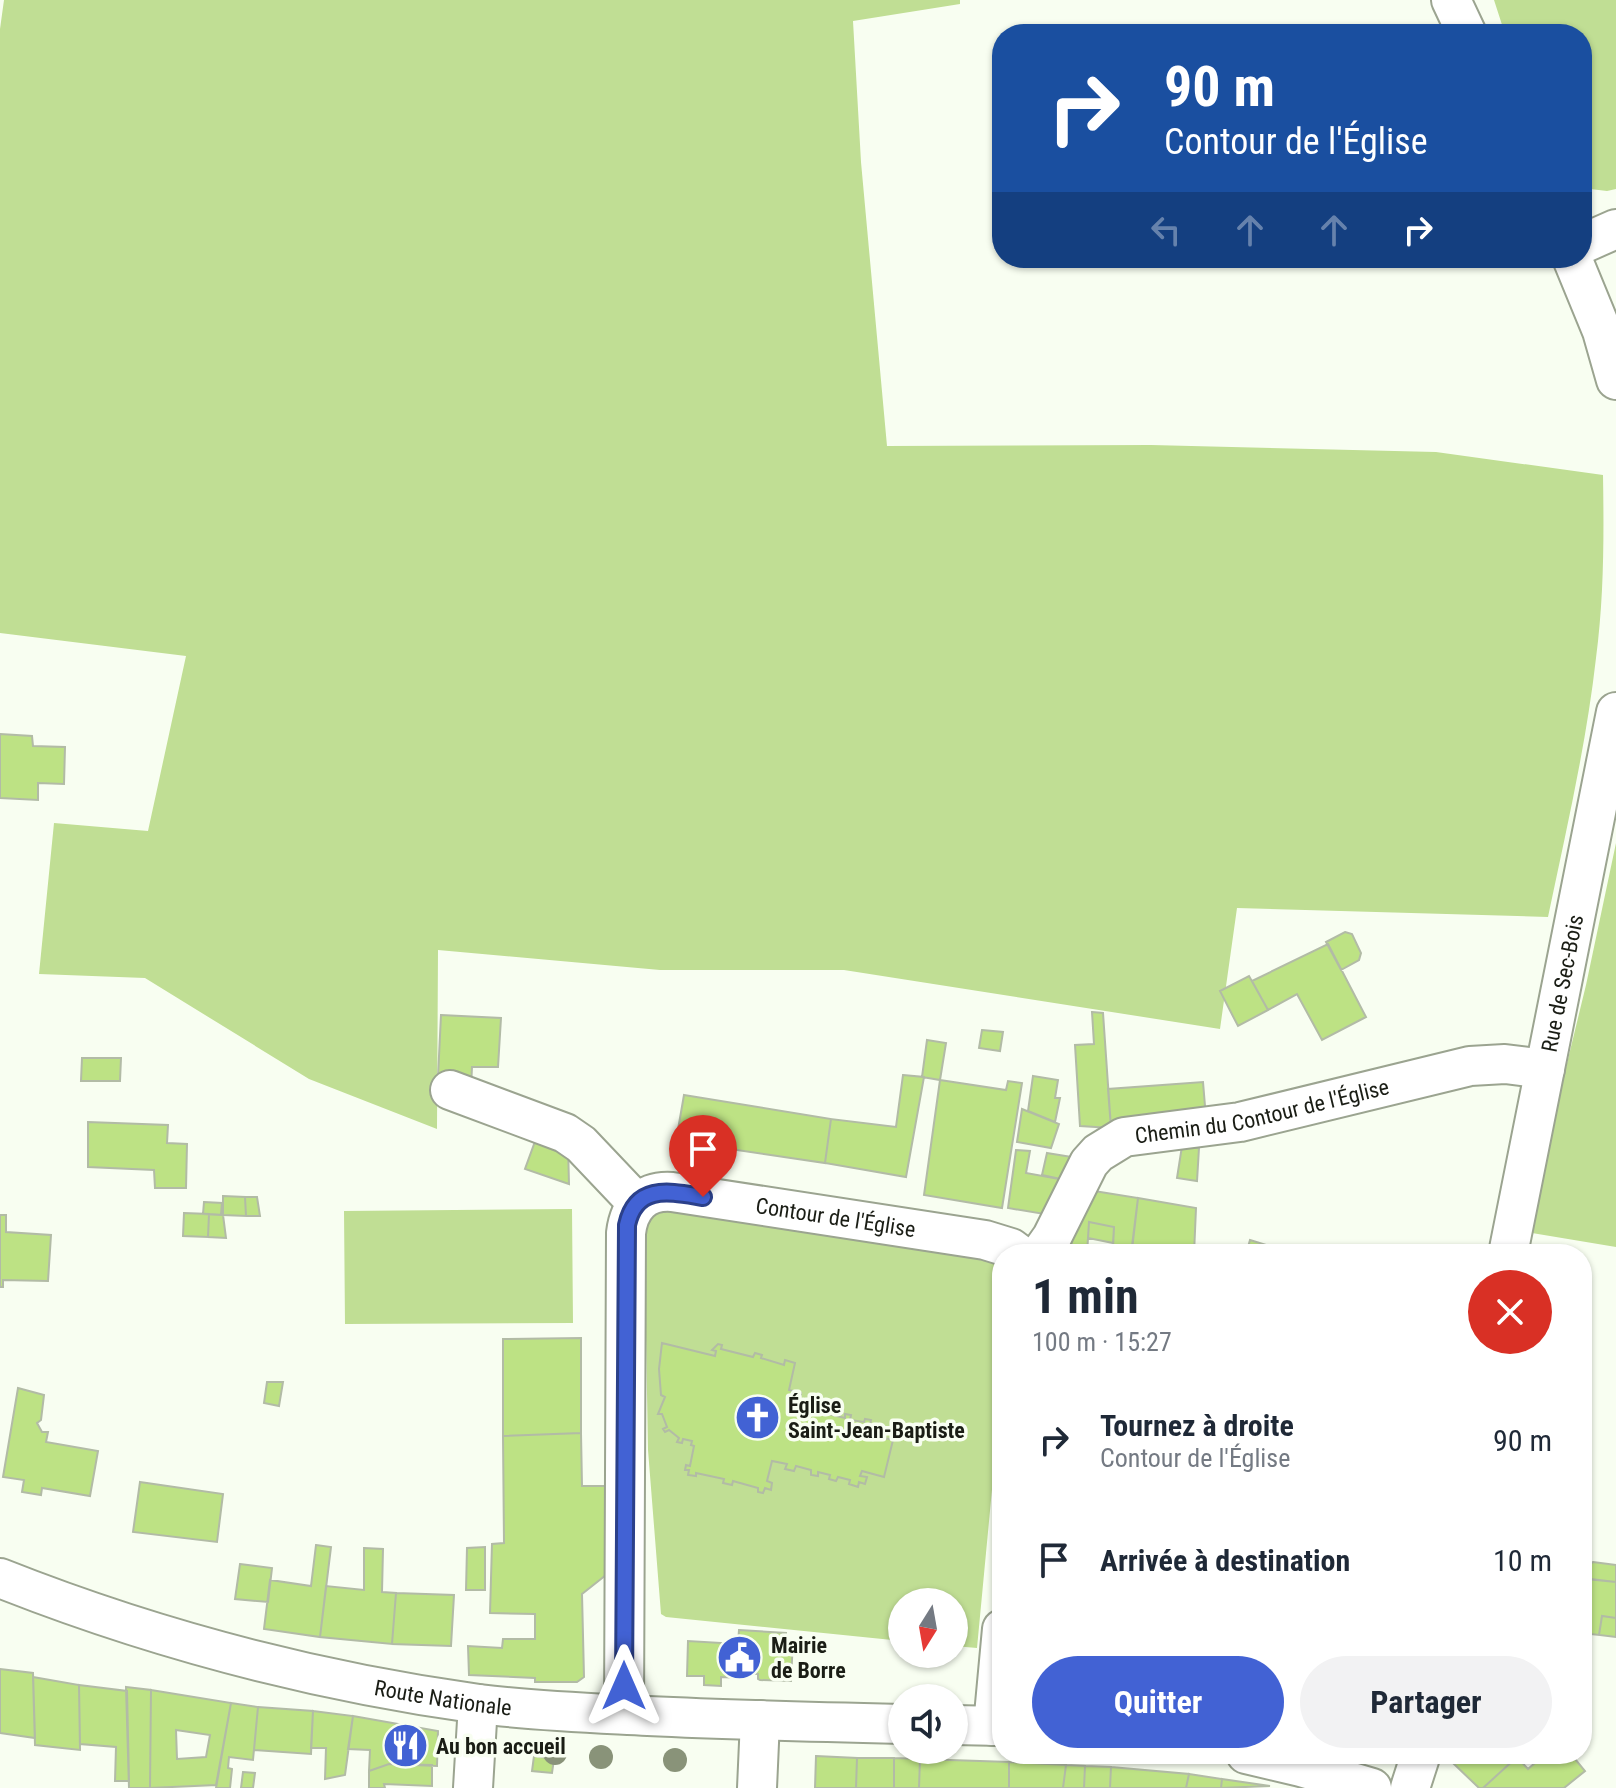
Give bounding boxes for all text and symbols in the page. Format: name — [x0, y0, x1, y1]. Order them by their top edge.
text: 90 m — [1164, 54, 1275, 120]
icon: right — [1032, 56, 1136, 160]
text: Contour de l'Église — [1164, 121, 1428, 163]
icon: left — [1144, 208, 1188, 252]
icon: ahead — [1228, 208, 1272, 252]
icon: ahead — [1312, 208, 1356, 252]
icon: right — [1396, 208, 1440, 252]
street label: Rue de Sec-Bois — [1537, 913, 1588, 1054]
street label: Chemin du Contour de l'Église — [1134, 1074, 1392, 1148]
pin — [669, 1115, 737, 1197]
icon: arrive — [681, 1127, 725, 1171]
street label: Contour de l'Église — [754, 1193, 917, 1242]
text: 1 min — [1032, 1268, 1139, 1325]
button: close — [1468, 1270, 1552, 1354]
text: 100 m · 15:27 — [1032, 1327, 1172, 1357]
place label: Église Saint-Jean-Baptiste — [788, 1393, 965, 1443]
church icon: Église Saint-Jean-Baptiste — [733, 1394, 781, 1442]
text: Tournez à droite — [1100, 1408, 1294, 1443]
icon: right — [1032, 1418, 1076, 1462]
text: 90 m — [1493, 1423, 1552, 1458]
text: Contour de l'Église — [1100, 1443, 1290, 1473]
icon: arrive — [1032, 1538, 1076, 1582]
text: Arrivée à destination — [1100, 1543, 1350, 1578]
text: 10 m — [1493, 1543, 1552, 1578]
north arrow — [888, 1588, 968, 1668]
map controls — [888, 1588, 968, 1764]
place label: Mairie de Borre — [771, 1633, 846, 1683]
public building icon: Mairie de Borre — [716, 1634, 764, 1682]
position arrow — [582, 1644, 666, 1728]
button: Quitter — [1032, 1656, 1284, 1748]
button: Partager — [1300, 1656, 1552, 1748]
street label: Route Nationale — [372, 1675, 513, 1720]
button: sound — [888, 1684, 968, 1764]
restaurant icon: Au bon accueil — [381, 1722, 429, 1770]
place label: Au bon accueil — [436, 1734, 566, 1759]

